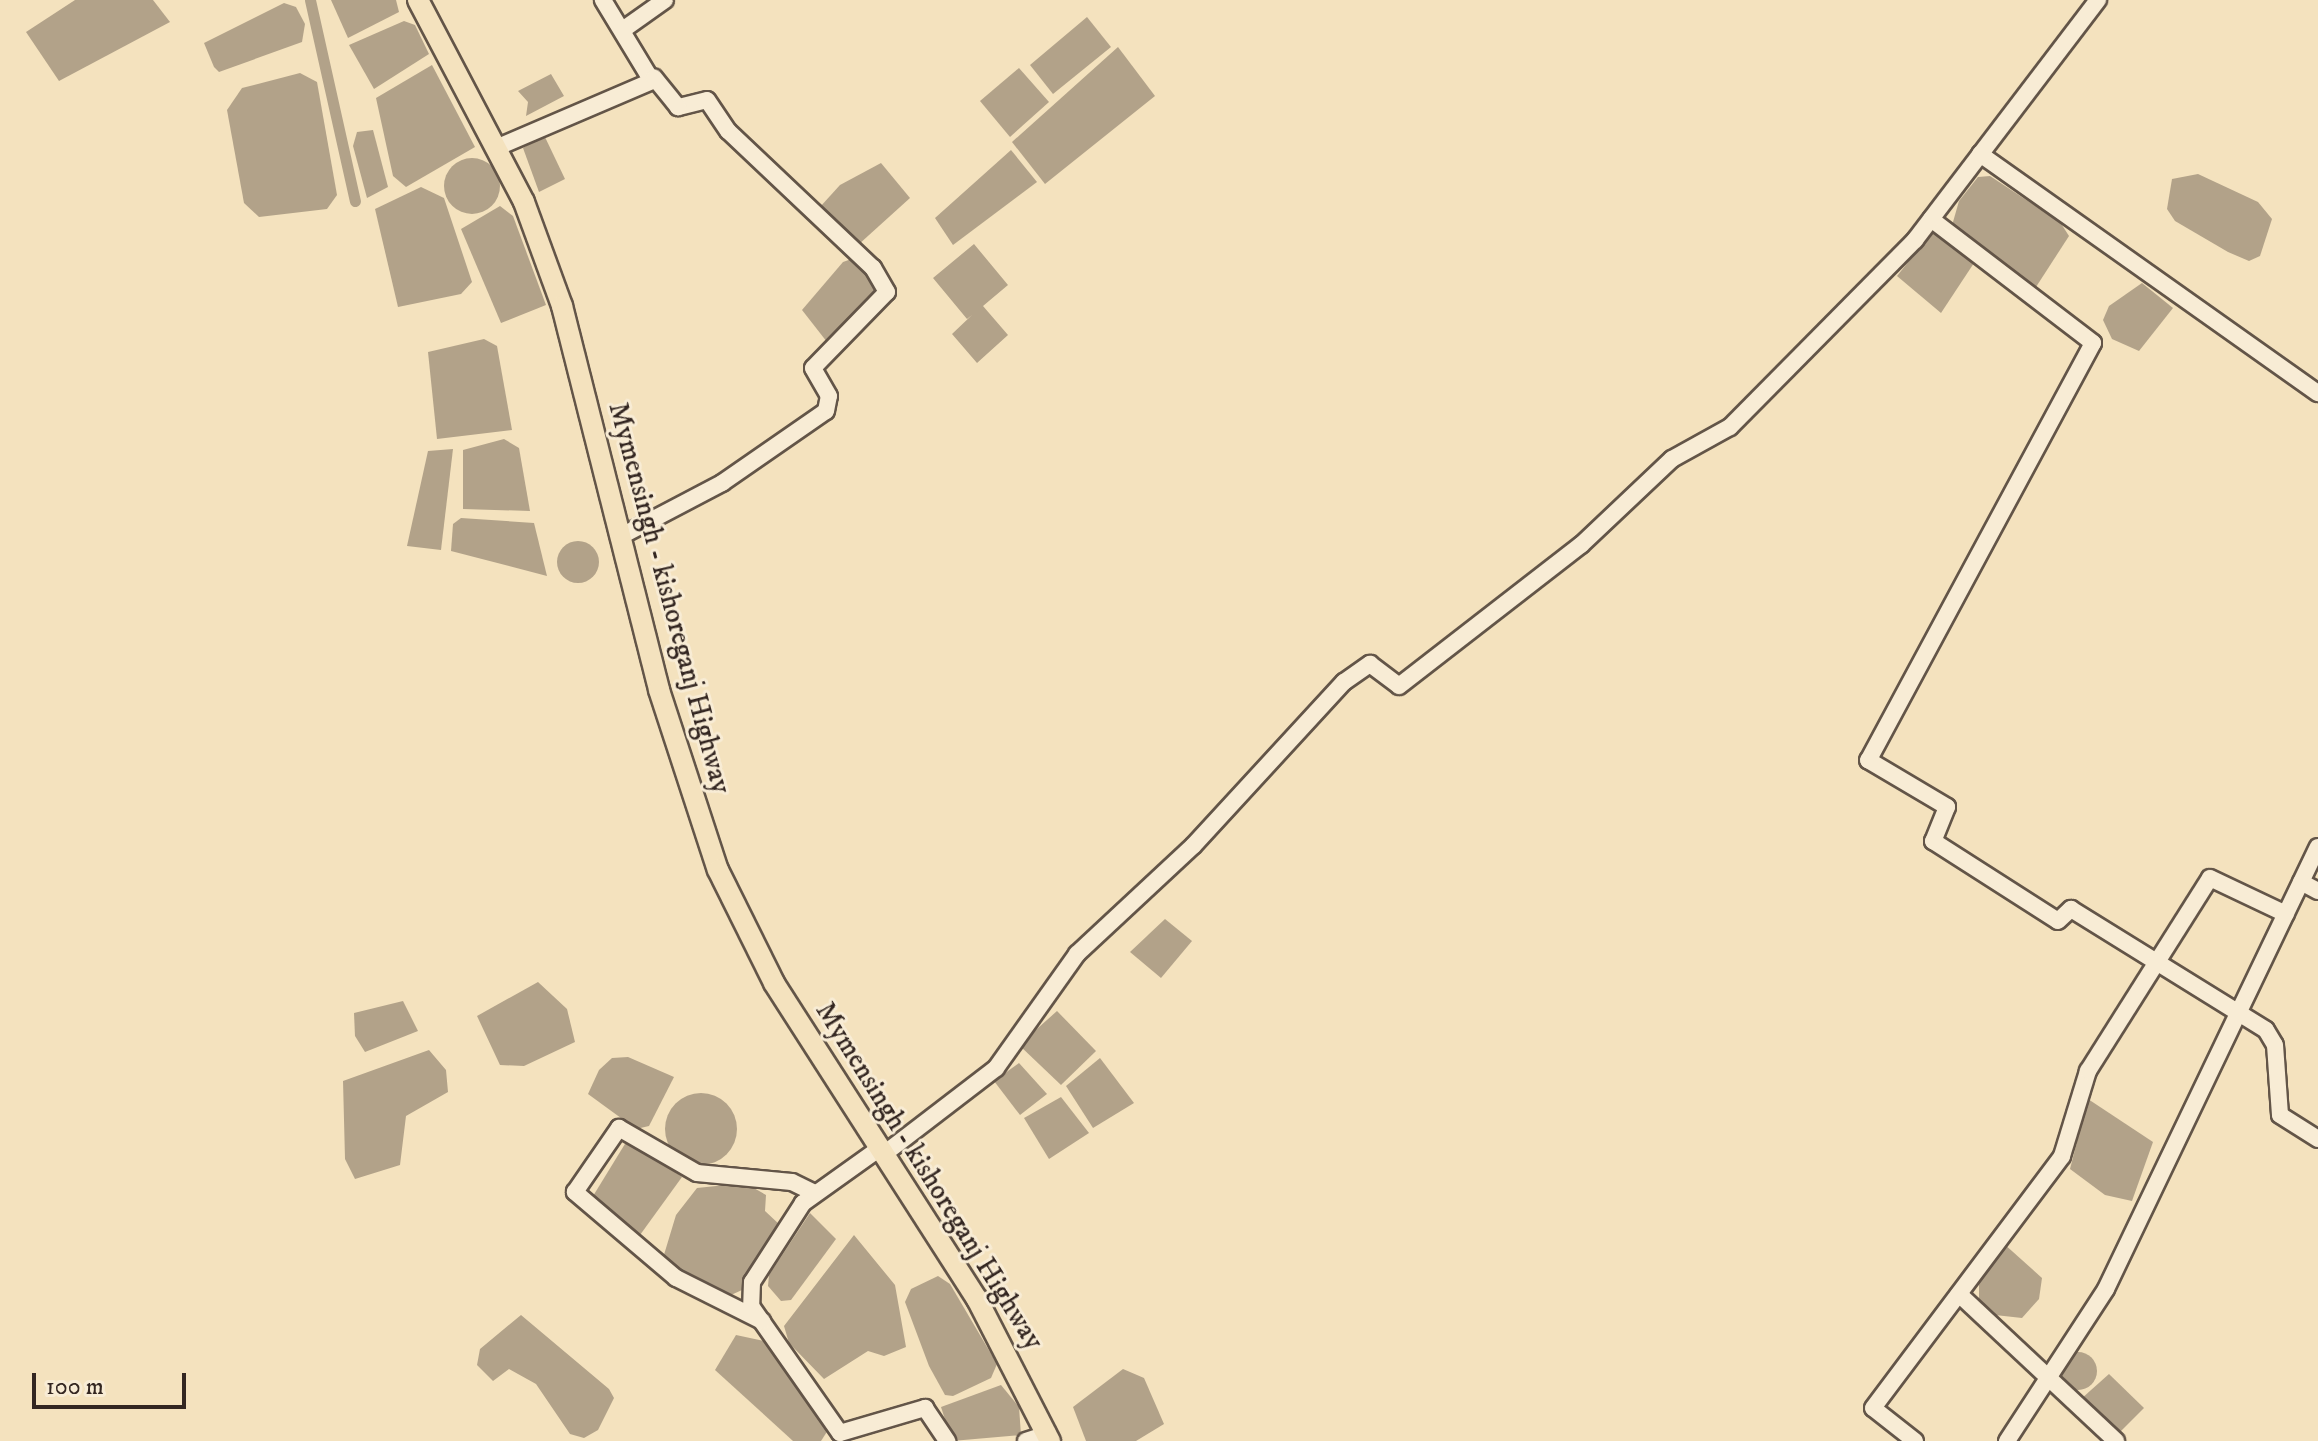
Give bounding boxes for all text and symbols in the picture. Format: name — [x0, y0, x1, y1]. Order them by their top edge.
street label: Mymensingh - kishoreganj Highway — [601, 399, 737, 797]
street label: Mymensingh - kishoreganj Highway — [808, 996, 1050, 1356]
scale bar — [36, 1357, 190, 1407]
text: 100 m — [46, 1372, 104, 1402]

